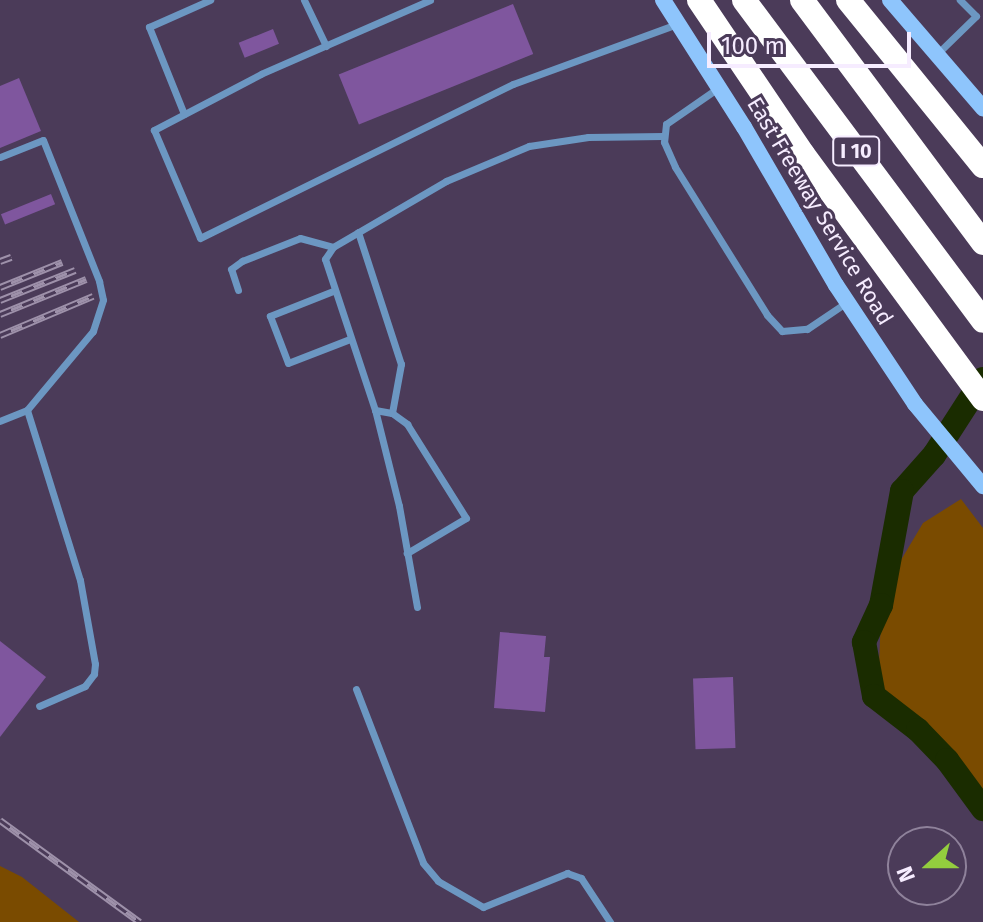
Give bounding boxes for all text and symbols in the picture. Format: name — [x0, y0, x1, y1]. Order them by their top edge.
scale bar — [711, 16, 915, 66]
text: 100 m — [721, 32, 785, 60]
street label: East Freeway Service Road — [741, 92, 899, 330]
road number: I 10 — [832, 135, 880, 167]
north arrow — [887, 826, 967, 906]
text: N — [891, 862, 921, 886]

